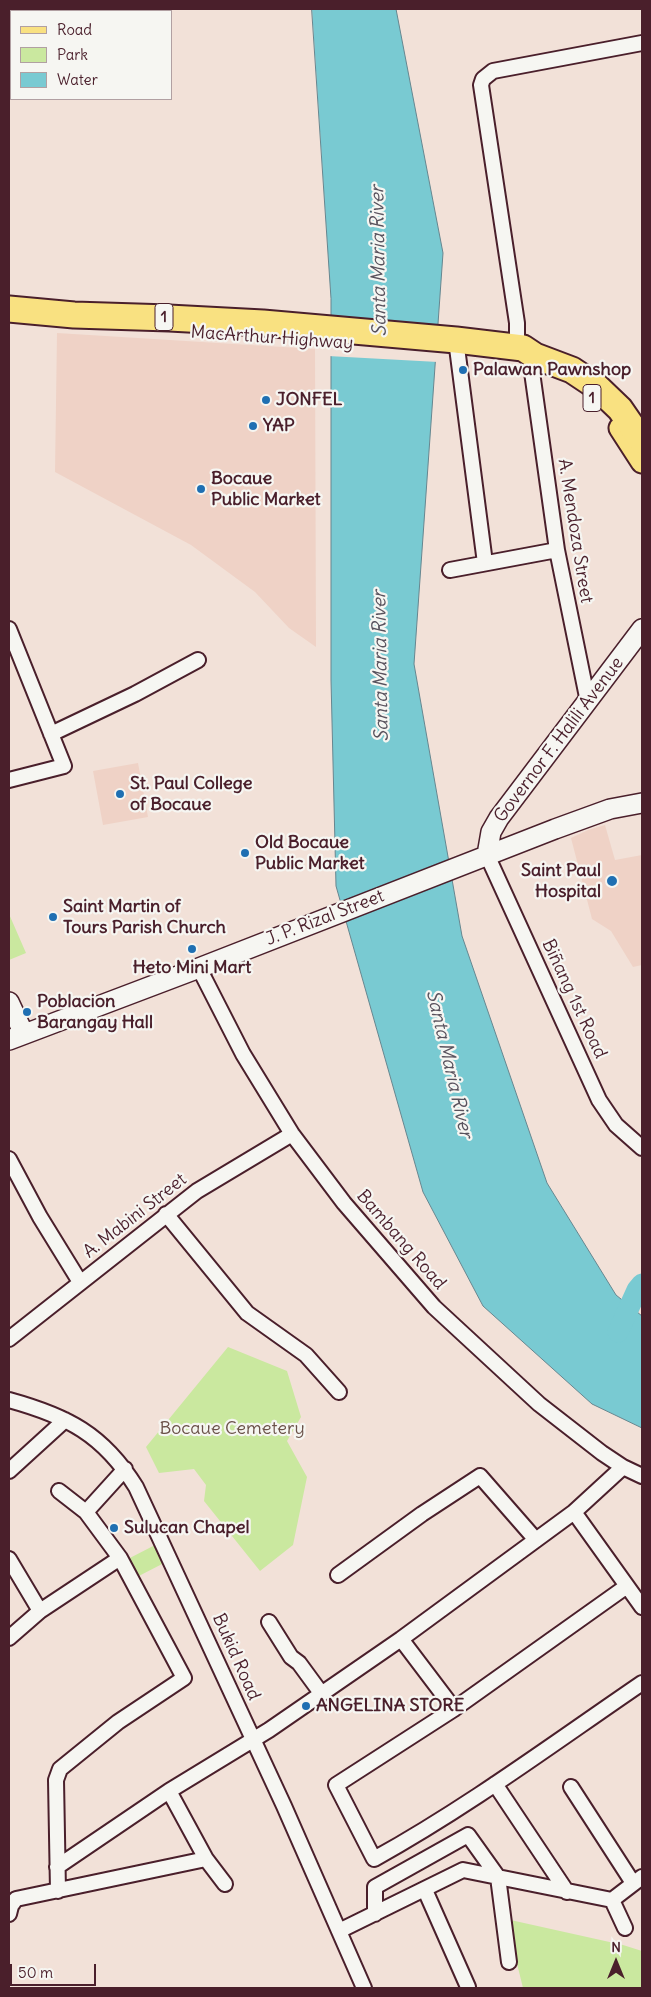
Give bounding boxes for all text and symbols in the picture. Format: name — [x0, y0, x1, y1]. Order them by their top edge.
legend — [10, 10, 172, 100]
text: Road — [57, 20, 92, 39]
text: Park — [57, 45, 88, 64]
text: Water — [57, 70, 98, 89]
water label: Santa Maria River — [366, 185, 392, 337]
road number: 1 — [155, 304, 173, 330]
street label: MacArthur Highway — [190, 322, 354, 354]
place label: Palawan Pawnshop — [473, 359, 631, 381]
marker: Palawan Pawnshop — [457, 364, 469, 376]
road number: 1 — [583, 384, 601, 412]
place label: JONFEL — [276, 389, 342, 411]
marker: JONFEL — [260, 394, 272, 406]
place label: YAP — [263, 415, 295, 437]
marker: YAP — [247, 420, 259, 432]
street label: A. Mendoza Street — [553, 457, 597, 605]
place label: Bocaue Public Market — [211, 468, 321, 510]
marker: Bocaue Public Market — [195, 483, 207, 495]
water label: Santa Maria River — [368, 590, 394, 742]
street label: Governor F. Halili Avenue — [490, 653, 628, 827]
place label: St. Paul College of Bocaue — [130, 773, 252, 816]
marker: St. Paul College of Bocaue — [114, 788, 126, 800]
place label: Old Bocaue Public Market — [255, 832, 365, 874]
marker: Old Bocaue Public Market — [239, 847, 251, 859]
place label: Saint Paul Hospital — [521, 860, 601, 902]
marker: Saint Paul Hospital — [605, 874, 619, 888]
street label: J. P. Rizal Street — [263, 886, 387, 950]
place label: Saint Martin of Tours Parish Church — [63, 896, 226, 939]
marker: Saint Martin of Tours Parish Church — [47, 911, 59, 923]
street label: Biñang 1st Road — [537, 936, 611, 1062]
marker: Heto Mini Mart — [186, 943, 198, 955]
place label: Heto Mini Mart — [133, 957, 251, 979]
water label: Santa Maria River — [421, 988, 477, 1140]
place label: Poblacion Barangay Hall — [37, 991, 153, 1034]
marker: Poblacion Barangay Hall — [21, 1006, 33, 1018]
street label: A. Mabini Street — [79, 1169, 191, 1263]
street label: Bambang Road — [352, 1186, 450, 1294]
park label: Bocaue Cemetery — [159, 1418, 305, 1440]
place label: Sulucan Chapel — [124, 1517, 249, 1539]
marker: Sulucan Chapel — [108, 1522, 120, 1534]
street label: Bukid Road — [207, 1610, 265, 1704]
place label: ANGELINA STORE — [316, 1695, 464, 1717]
marker: ANGELINA STORE — [300, 1700, 312, 1712]
north arrow — [591, 1937, 641, 1987]
text: N — [611, 1938, 621, 1956]
scale bar — [12, 1954, 99, 1986]
text: 50 m — [18, 1963, 53, 1982]

